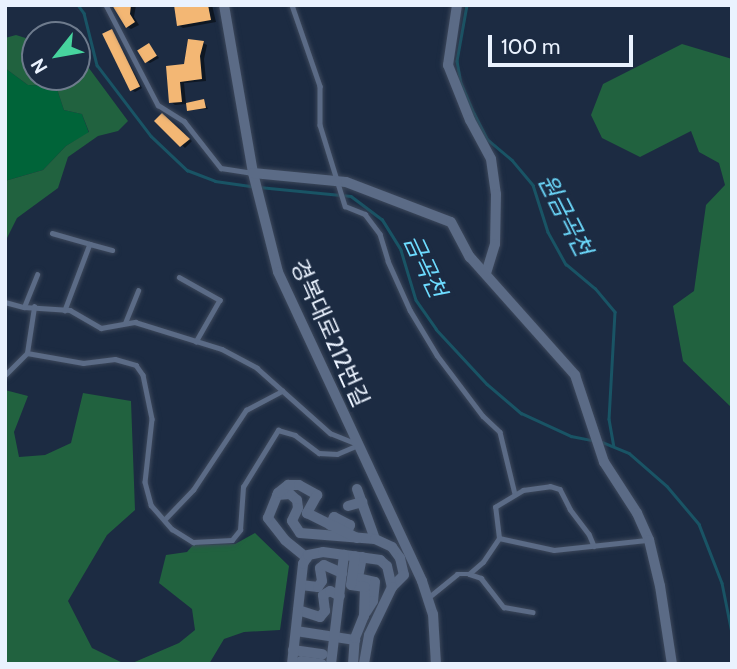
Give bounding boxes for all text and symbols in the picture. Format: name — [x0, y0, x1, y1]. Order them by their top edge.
north arrow — [21, 21, 91, 91]
scale bar — [492, 21, 637, 65]
text: 100 m — [501, 34, 560, 59]
text: N — [26, 54, 53, 78]
water label: 원금곡천 — [532, 169, 598, 261]
water label: 금곡천 — [398, 230, 452, 302]
street label: 경복대로212번길 — [285, 255, 375, 411]

